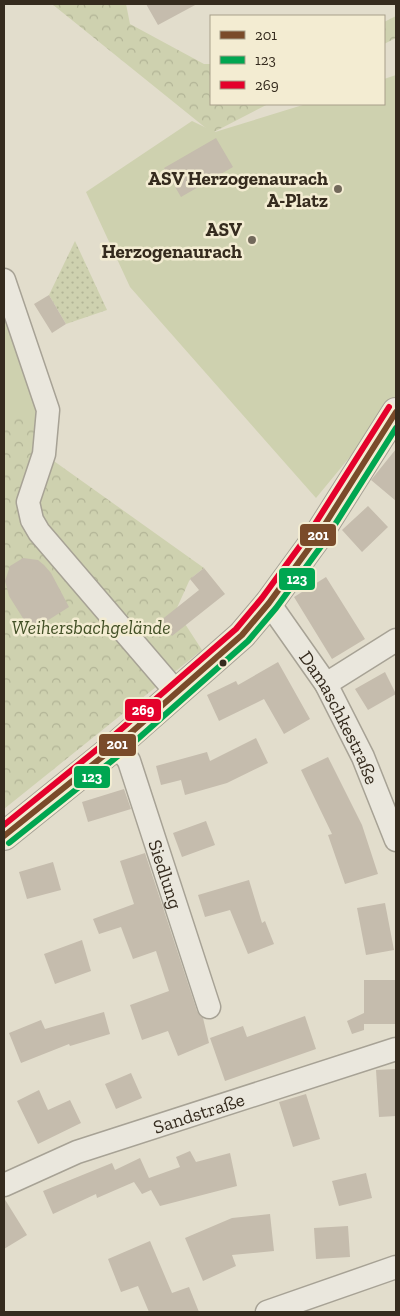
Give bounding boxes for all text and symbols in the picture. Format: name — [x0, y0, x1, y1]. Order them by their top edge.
legend — [210, 15, 385, 105]
text: 201 — [255, 26, 277, 44]
text: 123 — [255, 51, 276, 69]
text: 269 — [255, 76, 279, 94]
place label: ASV Herzogenaurach A-Platz — [148, 167, 328, 212]
marker: ASV Herzogenaurach A-Platz — [332, 183, 344, 195]
place label: ASV Herzogenaurach — [101, 218, 242, 263]
marker: ASV Herzogenaurach — [246, 234, 258, 246]
line badge: 201 — [299, 523, 337, 547]
text: 201 — [307, 527, 329, 544]
line badge: 123 — [278, 567, 316, 591]
text: 123 — [287, 571, 308, 588]
park label: Weihersbachgelände — [11, 616, 171, 639]
street label: Damaschkestraße — [295, 646, 384, 788]
unlabelled marker — [218, 658, 228, 668]
line badge: 269 — [124, 698, 162, 722]
text: 269 — [132, 702, 155, 719]
line badge: 201 — [98, 733, 137, 757]
text: 201 — [106, 736, 128, 753]
line badge: 123 — [73, 765, 111, 789]
text: 123 — [82, 769, 103, 786]
street label: Siedlung — [144, 836, 188, 912]
street label: Sandstraße — [150, 1087, 247, 1138]

